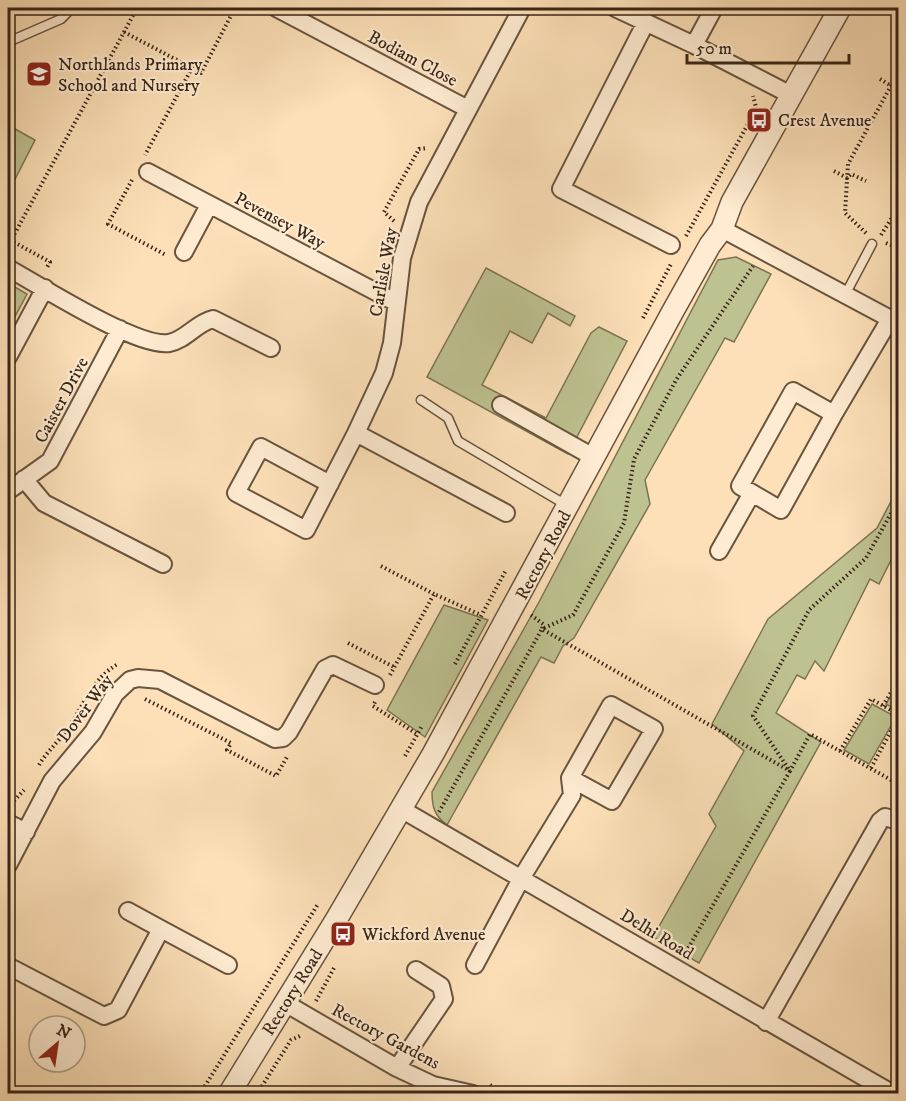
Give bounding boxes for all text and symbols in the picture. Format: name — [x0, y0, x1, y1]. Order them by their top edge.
street label: Bodiam Close — [364, 26, 461, 92]
scale bar — [687, 27, 849, 65]
text: 50 m — [696, 38, 732, 60]
place label: Northlands Primary School and Nursery — [58, 54, 203, 97]
school or university icon: Northlands Primary School and Nursery — [24, 59, 54, 89]
bus stop icon: Crest Avenue — [744, 105, 774, 135]
place label: Crest Avenue — [778, 110, 872, 132]
street label: Pevensey Way — [230, 188, 329, 254]
street label: Carlisle Way — [365, 225, 403, 319]
street label: Caister Drive — [30, 354, 94, 447]
street label: Rectory Road — [511, 507, 577, 604]
street label: Dover Way — [53, 670, 119, 747]
street label: Delhi Road — [616, 904, 697, 965]
bus stop icon: Wickford Avenue — [328, 919, 358, 949]
place label: Wickford Avenue — [361, 924, 486, 946]
street label: Rectory Road — [258, 945, 328, 1040]
street label: Rectory Gardens — [328, 999, 443, 1075]
north arrow — [27, 1014, 87, 1074]
text: N — [53, 1020, 74, 1044]

